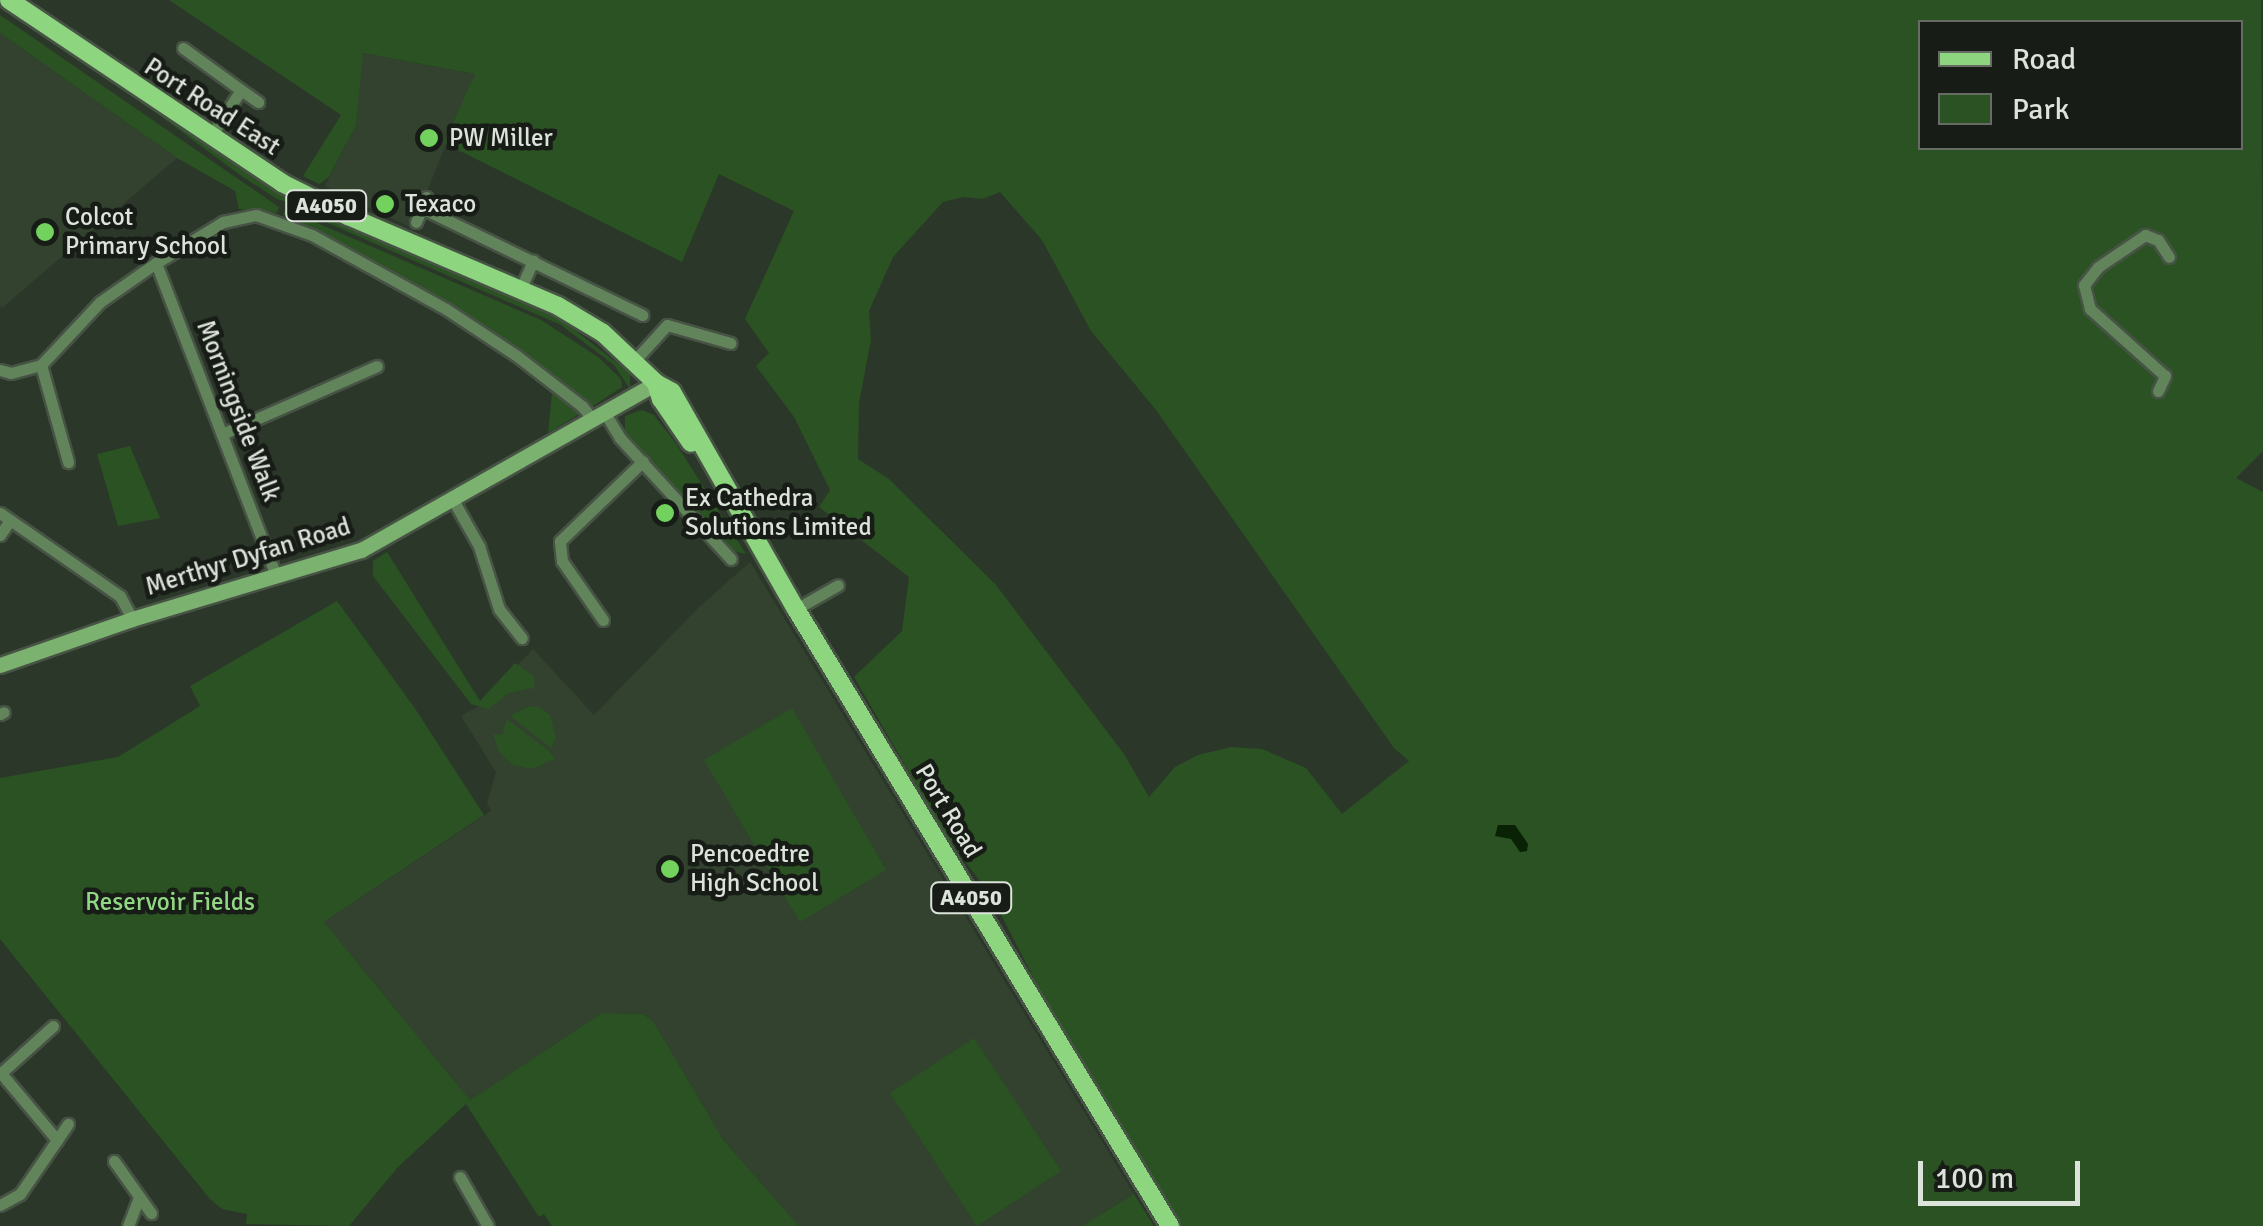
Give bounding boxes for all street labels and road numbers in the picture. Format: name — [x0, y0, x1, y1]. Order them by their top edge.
street label: Port Road East — [138, 52, 286, 162]
road number: A4050 — [284, 189, 368, 223]
street label: Morningside Walk — [190, 316, 286, 506]
street label: Merthyr Dyfan Road — [142, 512, 354, 602]
street label: Port Road — [908, 759, 988, 863]
road number: A4050 — [928, 881, 1014, 915]

